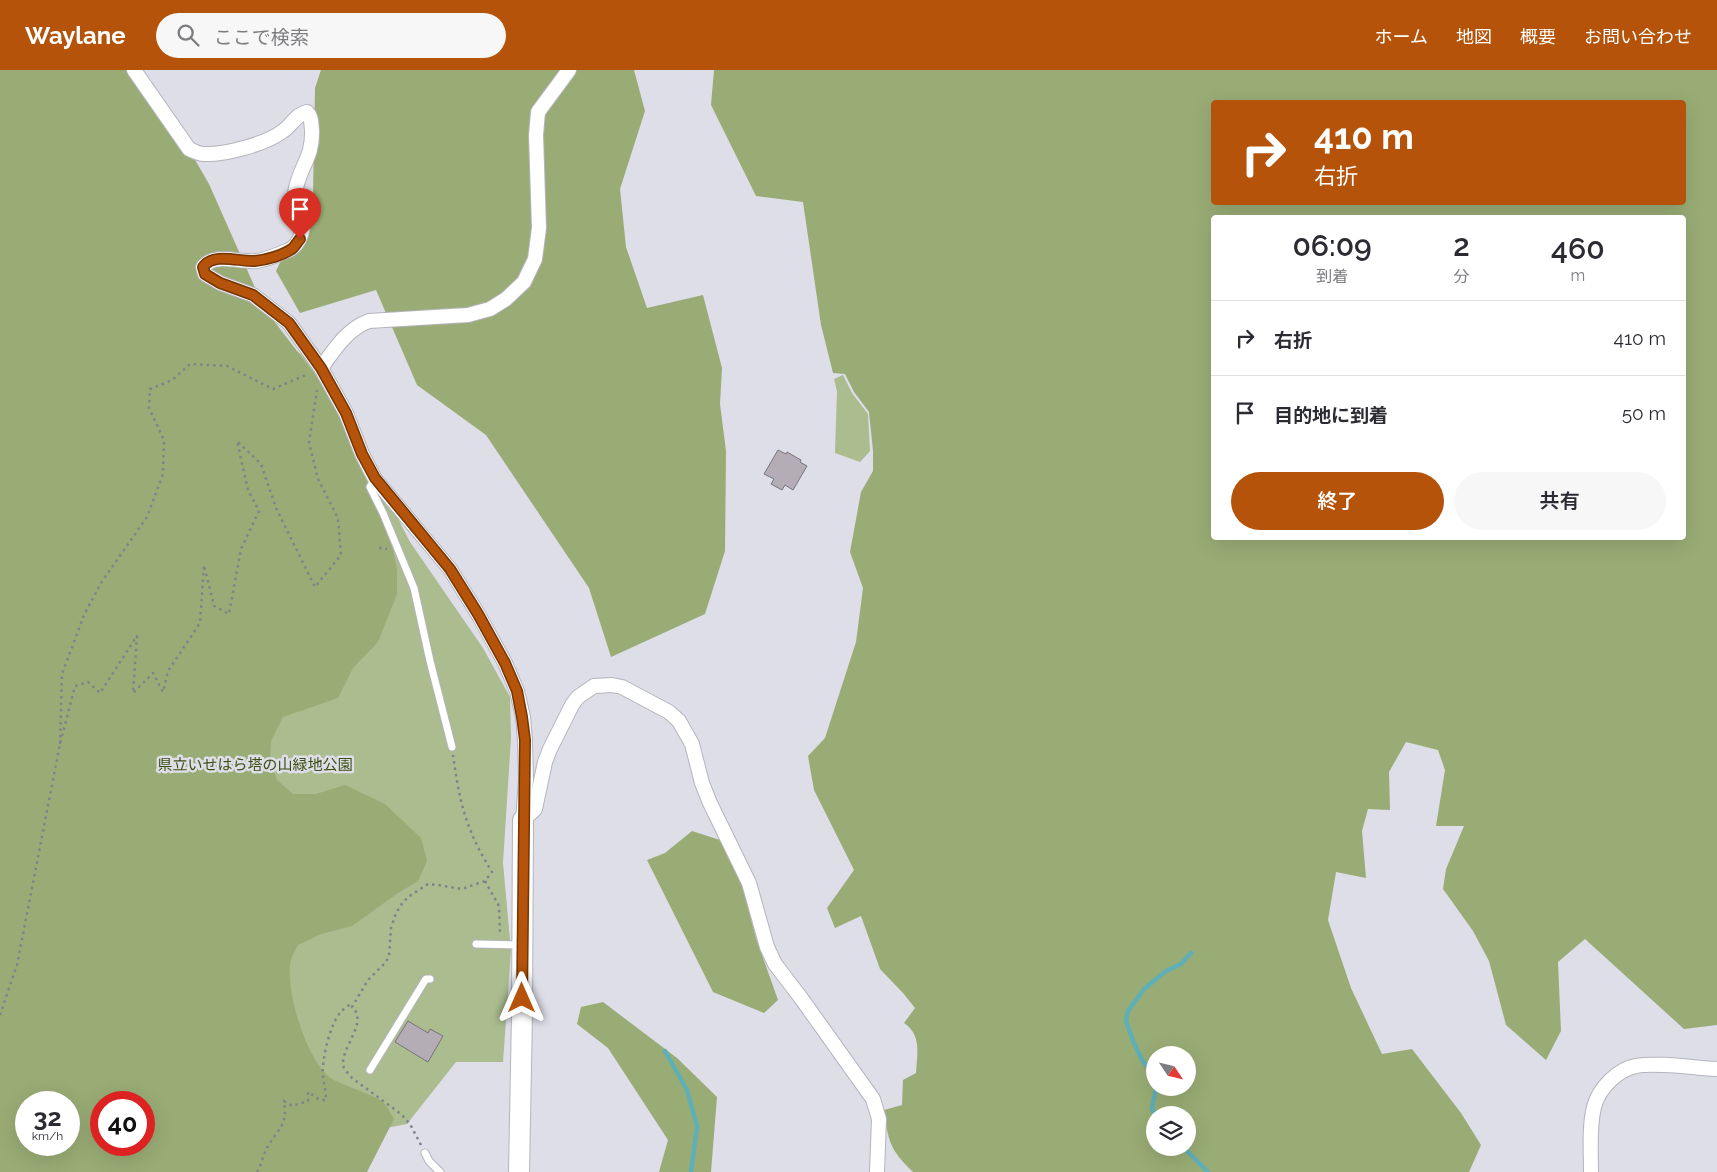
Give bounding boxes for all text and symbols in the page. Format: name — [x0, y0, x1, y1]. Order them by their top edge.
search box — [156, 13, 506, 58]
text: Waylane — [25, 21, 126, 50]
icon: search — [174, 21, 202, 49]
text: ここで検索 — [214, 26, 309, 48]
text: ホーム — [1375, 26, 1428, 47]
text: 地図 — [1456, 26, 1492, 47]
text: 概要 — [1520, 26, 1556, 47]
text: お問い合わせ — [1584, 26, 1692, 47]
text: 410 m — [1314, 116, 1414, 157]
icon: right — [1231, 120, 1296, 185]
text: 右折 — [1314, 163, 1358, 189]
pin — [279, 188, 321, 239]
icon: arrive — [286, 195, 314, 223]
text: 06:09 — [1292, 228, 1372, 263]
text: 2 — [1453, 228, 1470, 263]
text: 460 — [1551, 231, 1605, 266]
text: m — [1570, 266, 1585, 285]
text: 到着 — [1316, 267, 1348, 286]
text: 分 — [1453, 267, 1469, 286]
icon: right — [1231, 324, 1259, 352]
text: 410 m — [1614, 327, 1666, 349]
text: 右折 — [1274, 329, 1312, 351]
icon: arrive — [1231, 399, 1259, 427]
text: 50 m — [1622, 402, 1666, 424]
text: 目的地に到着 — [1274, 404, 1388, 426]
button: 終了 — [1231, 472, 1444, 530]
button: 共有 — [1454, 472, 1666, 530]
park label: 県立いせはら塔の山緑地公園 — [157, 756, 353, 774]
position arrow — [495, 971, 547, 1023]
north arrow — [1146, 1046, 1196, 1096]
map controls — [1146, 1046, 1196, 1156]
speed limit sign: 40 — [90, 1091, 155, 1156]
text: 32 — [33, 1102, 62, 1132]
button: layers — [1146, 1106, 1196, 1156]
text: km/h — [32, 1129, 63, 1143]

